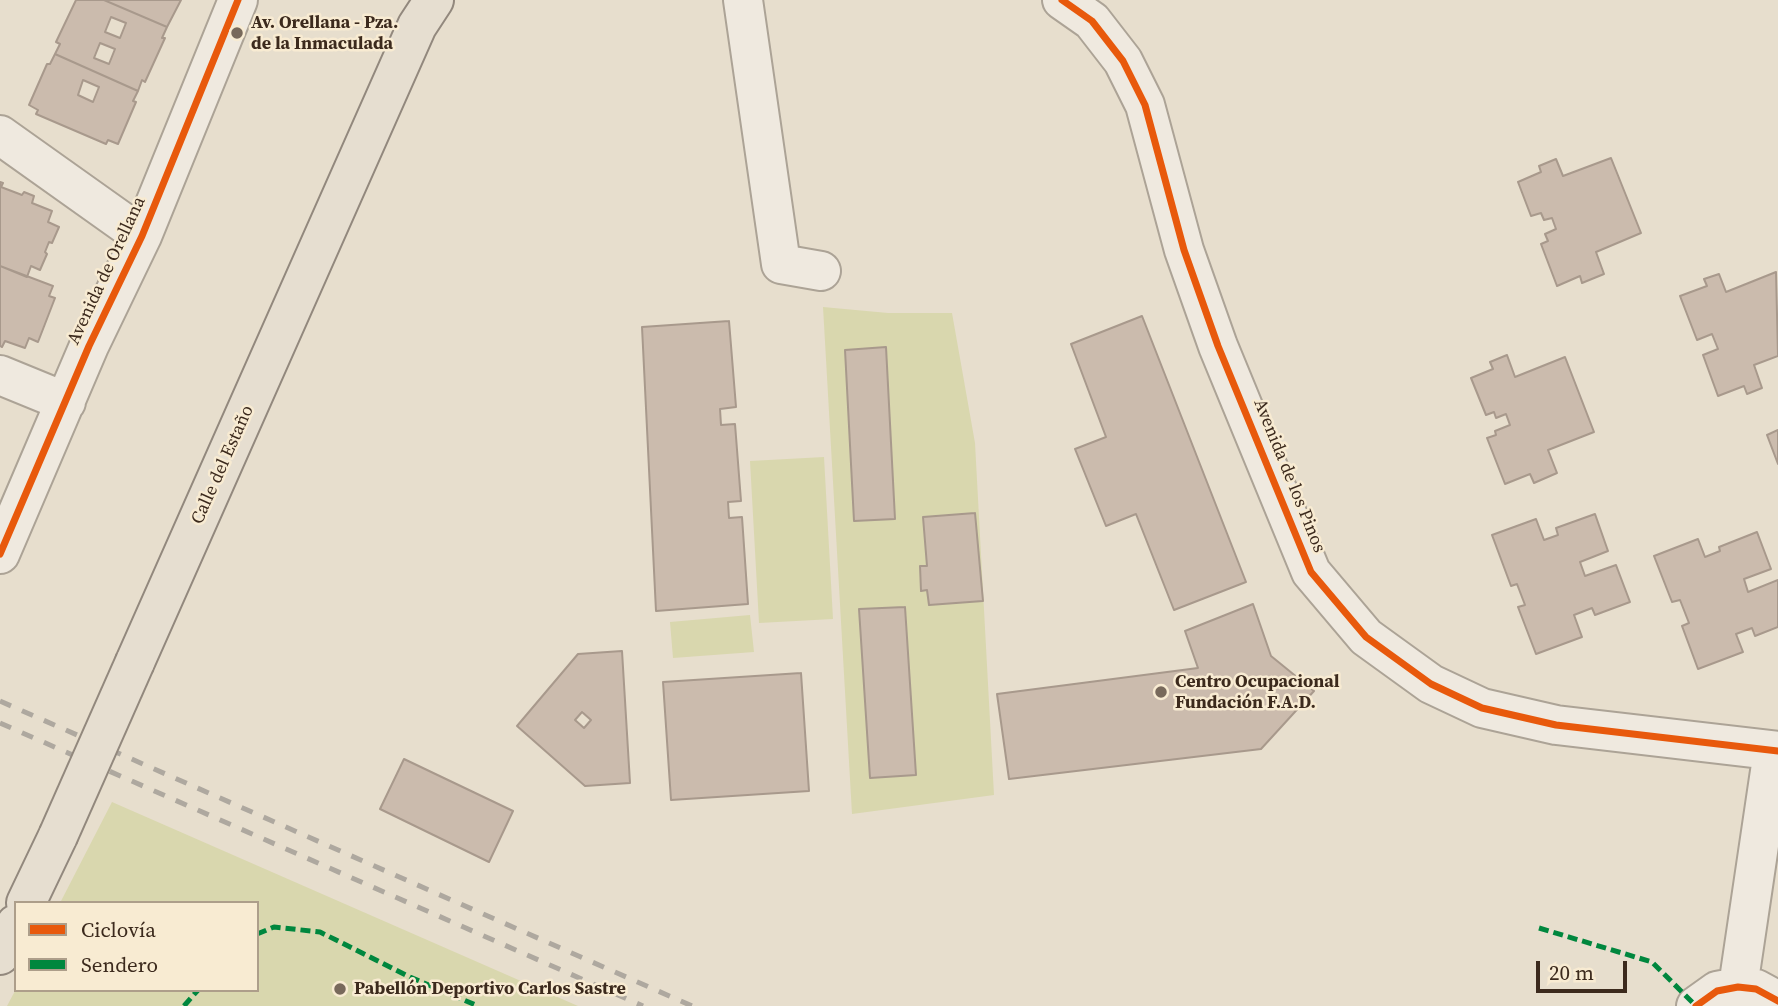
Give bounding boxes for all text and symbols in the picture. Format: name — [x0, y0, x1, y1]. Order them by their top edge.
place label: Av. Orellana - Pza. de la Inmaculada — [251, 12, 398, 54]
marker: Av. Orellana - Pza. de la Inmaculada — [229, 25, 245, 41]
street label: Avenida de Orellana — [63, 194, 151, 348]
street label: Avenida de los Pinos — [1248, 396, 1330, 556]
street label: Calle del Estaño — [187, 402, 259, 528]
place label: Centro Ocupacional Fundación F.A.D. — [1175, 671, 1340, 714]
marker: Centro Ocupacional Fundación F.A.D. — [1153, 684, 1169, 700]
legend — [14, 901, 259, 992]
text: Ciclovía — [81, 915, 156, 944]
scale bar — [1540, 946, 1631, 990]
text: Sendero — [81, 950, 158, 979]
text: 20 m — [1549, 958, 1594, 987]
place label: Pabellón Deportivo Carlos Sastre — [354, 978, 626, 1000]
marker: Pabellón Deportivo Carlos Sastre — [332, 981, 348, 997]

